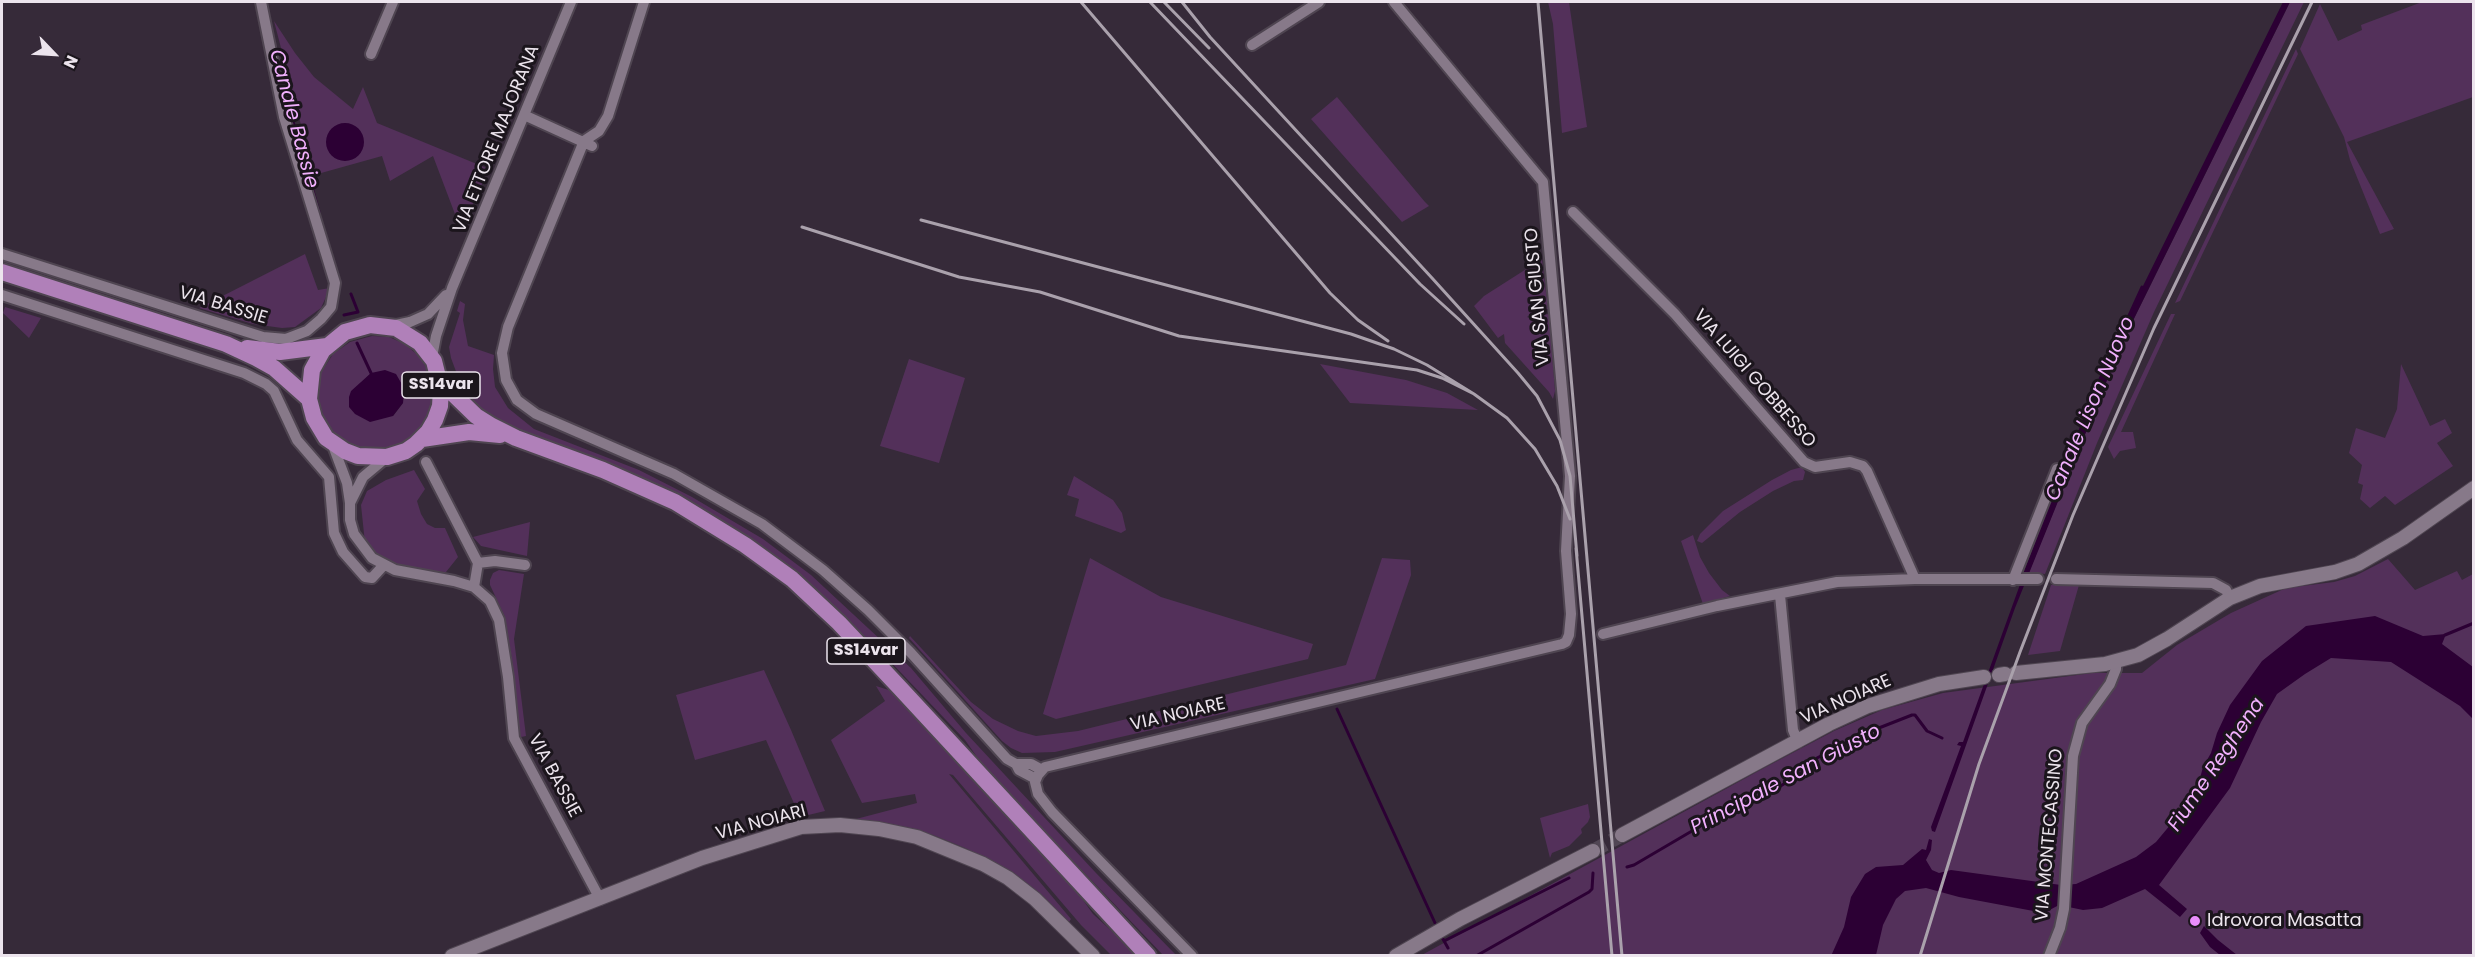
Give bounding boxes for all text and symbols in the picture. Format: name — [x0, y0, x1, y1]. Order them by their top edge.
north arrow — [24, 24, 84, 84]
street label: VIA ETTORE MAJORANA — [449, 42, 545, 236]
water label: Canale Bassie — [263, 47, 323, 191]
text: N — [58, 51, 84, 72]
street label: VIA SAN GIUSTO — [1521, 227, 1555, 367]
street label: VIA BASSIE — [176, 282, 270, 330]
street label: VIA LUIGI GOBBESSO — [1688, 306, 1820, 452]
water label: Canale Lison Nuovo — [2041, 313, 2141, 505]
road number: SS14var — [402, 372, 480, 398]
road number: SS14var — [827, 638, 905, 664]
street label: VIA NOIARE — [1797, 670, 1895, 730]
water label: Fiume Reghena — [2163, 693, 2271, 837]
street label: VIA NOIARE — [1128, 694, 1228, 736]
water label: Principale San Giusto — [1687, 720, 1885, 840]
street label: VIA BASSIE — [523, 731, 585, 821]
street label: VIA MONTECASSINO — [2032, 748, 2068, 922]
street label: VIA NOIARI — [714, 801, 808, 845]
place label: Idrovora Masatta — [2207, 910, 2362, 932]
marker: Idrovora Masatta — [2188, 914, 2202, 928]

